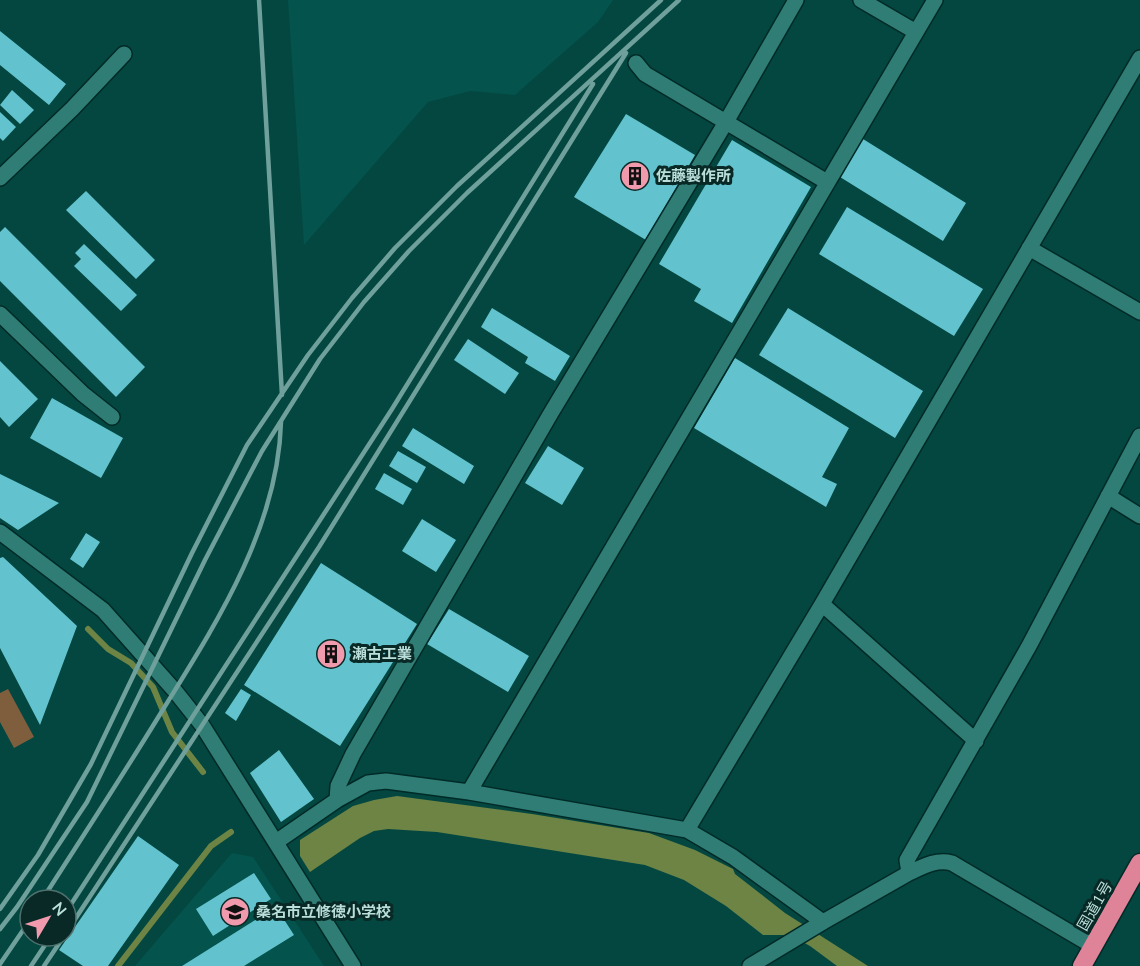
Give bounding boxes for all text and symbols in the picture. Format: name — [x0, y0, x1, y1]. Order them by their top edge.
building icon: 佐藤製作所 — [619, 160, 651, 192]
place label: 佐藤製作所 — [656, 166, 731, 185]
building icon: 瀬古工業 — [315, 638, 347, 670]
place label: 瀬古工業 — [352, 644, 412, 663]
street label: 国道1号 — [1073, 878, 1116, 934]
north arrow — [18, 888, 78, 948]
school or university icon: 桑名市立修徳小学校 — [219, 896, 251, 928]
text: N — [48, 898, 71, 920]
place label: 桑名市立修徳小学校 — [256, 902, 391, 921]

